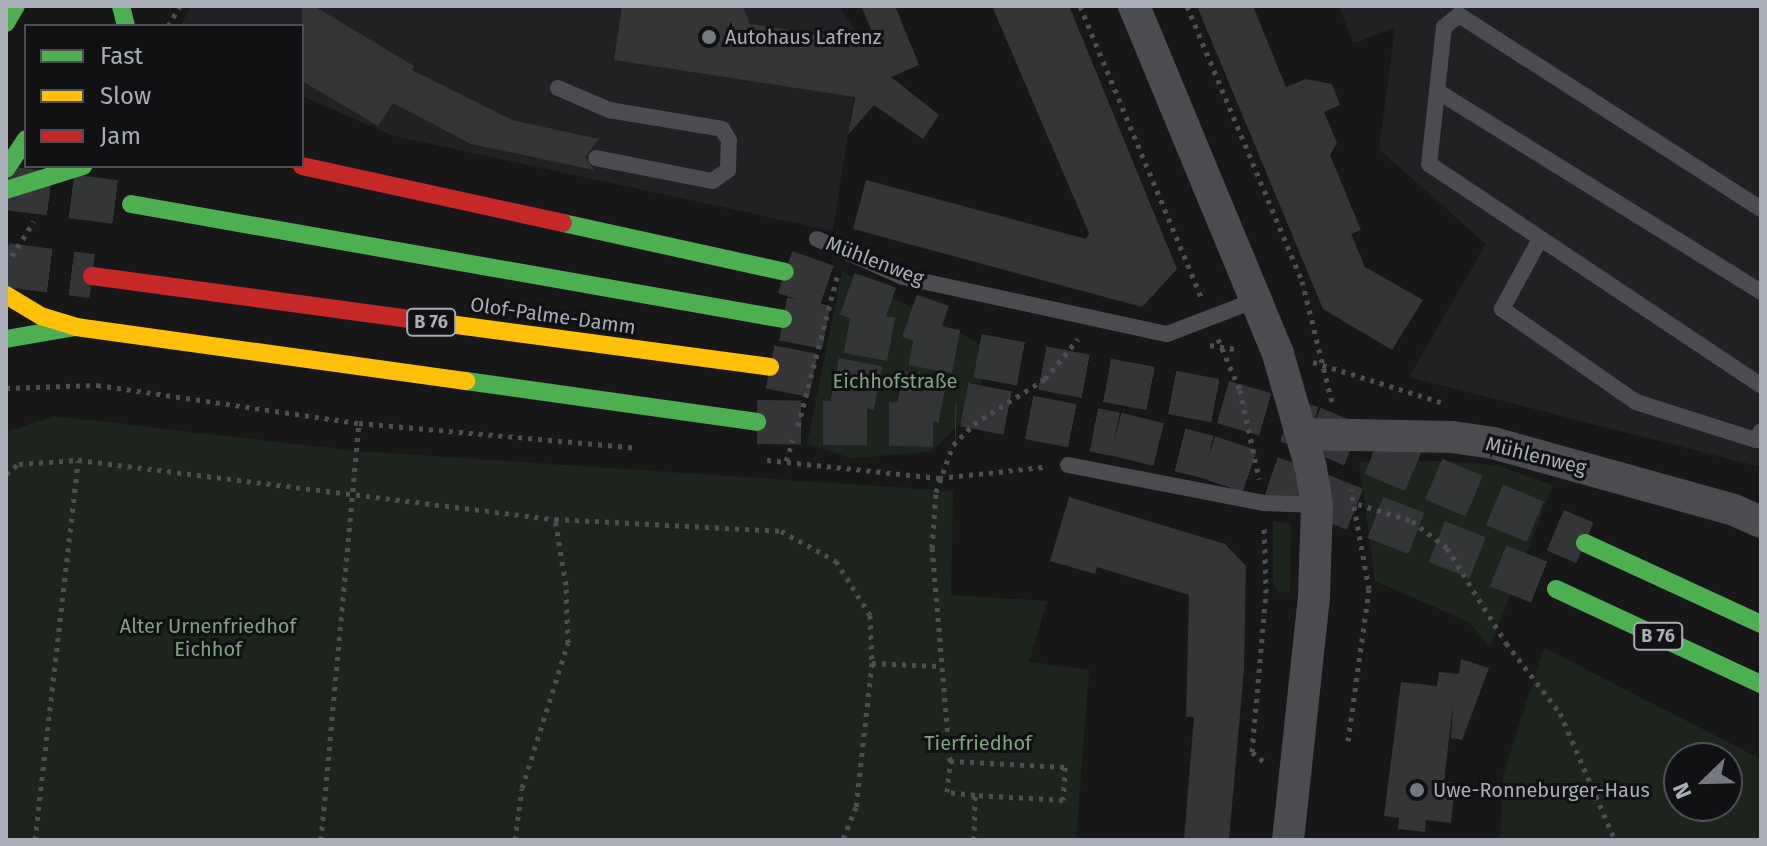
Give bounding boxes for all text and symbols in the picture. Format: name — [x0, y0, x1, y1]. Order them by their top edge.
legend — [24, 24, 304, 168]
place label: Autohaus Lafrenz — [725, 25, 881, 49]
marker: Autohaus Lafrenz — [700, 28, 718, 46]
text: Fast — [100, 42, 143, 70]
text: Slow — [100, 82, 151, 110]
text: Jam — [100, 122, 141, 150]
street label: Mühlenweg — [823, 231, 927, 291]
street label: Olof-Palme-Damm — [469, 293, 637, 339]
road number: B 76 — [405, 308, 457, 336]
park label: Eichhofstraße — [833, 369, 957, 393]
street label: Mühlenweg — [1483, 432, 1589, 480]
park label: Alter Urnenfriedhof Eichhof — [120, 614, 296, 661]
road number: B 76 — [1632, 622, 1684, 650]
park label: Tierfriedhof — [924, 731, 1032, 755]
north arrow — [1663, 742, 1743, 822]
place label: Uwe-Ronneburger-Haus — [1433, 778, 1650, 802]
text: N — [1667, 779, 1698, 803]
marker: Uwe-Ronneburger-Haus — [1408, 781, 1426, 799]

